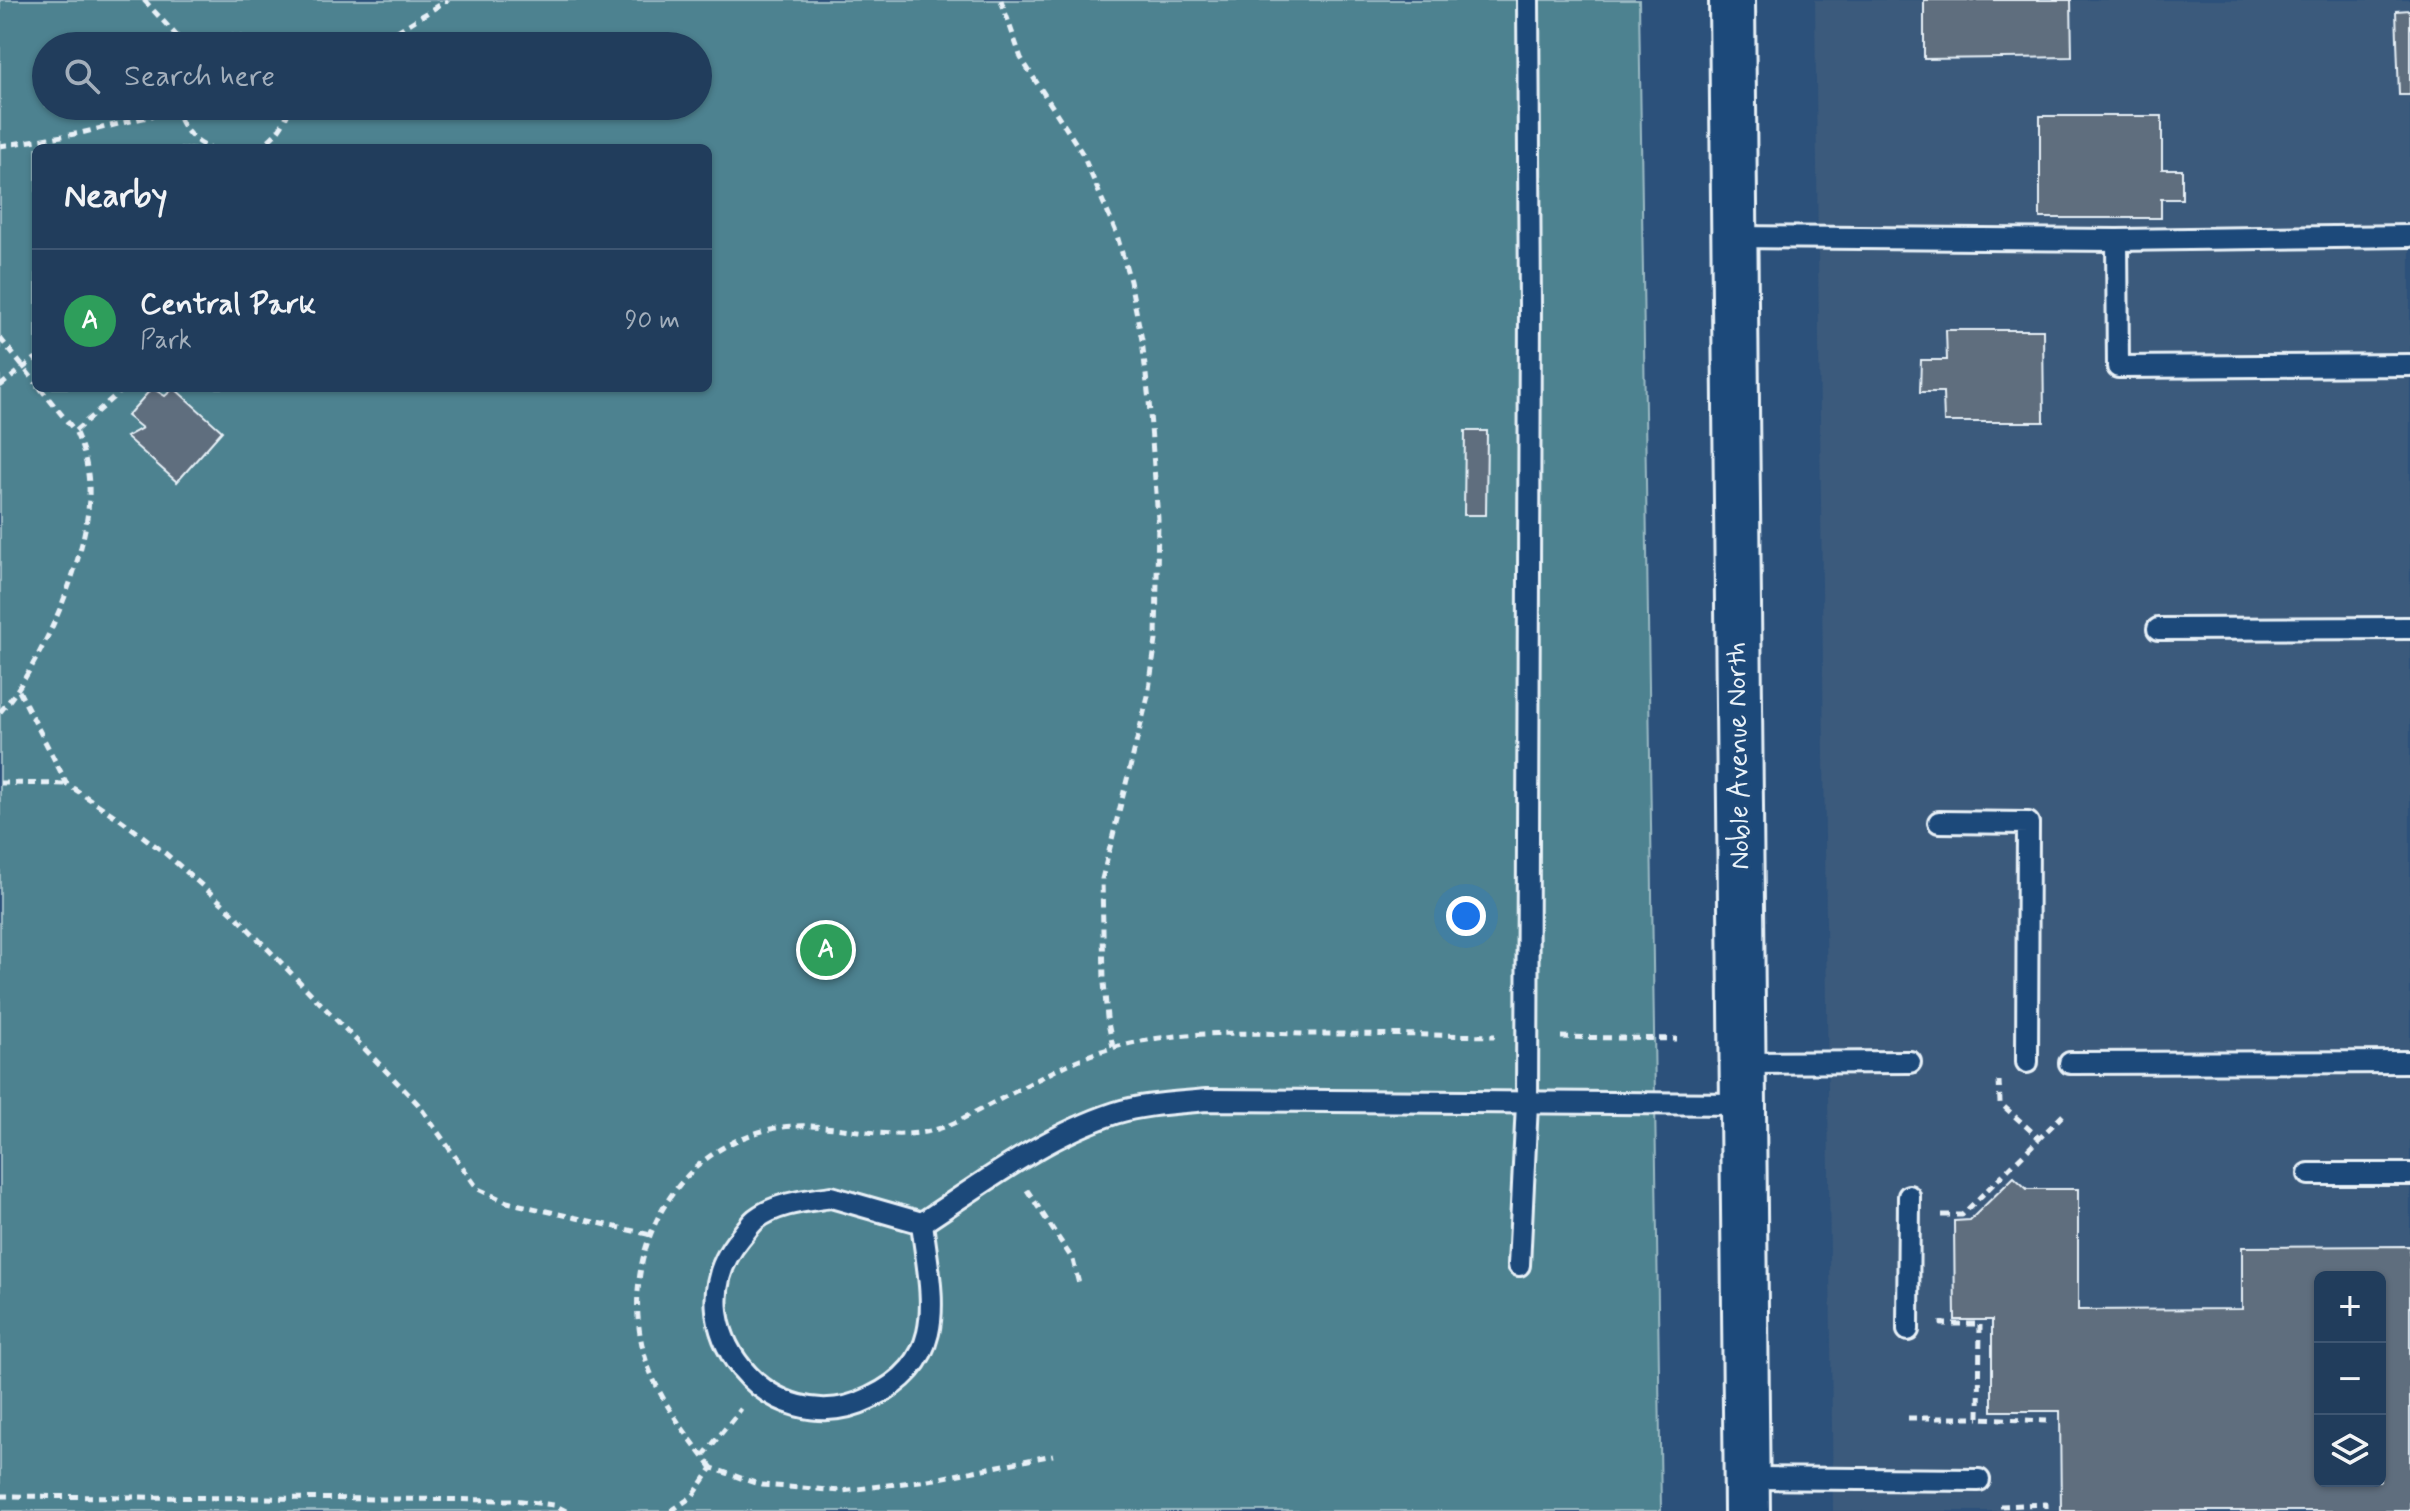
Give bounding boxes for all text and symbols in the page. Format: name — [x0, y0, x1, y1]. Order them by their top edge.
search box — [32, 32, 712, 120]
icon: search — [60, 54, 104, 98]
text: Search here — [124, 57, 275, 96]
text: Nearby — [64, 174, 168, 219]
text: Central Park — [140, 285, 316, 324]
text: A — [81, 304, 99, 338]
text: 90 m — [625, 304, 680, 338]
text: Park — [140, 324, 192, 358]
street label: Noble Avenue North — [1719, 642, 1759, 870]
your location — [1446, 896, 1486, 936]
pin: A — [800, 920, 852, 980]
map controls — [2314, 1271, 2386, 1487]
button: + — [2314, 1271, 2386, 1343]
button: − — [2314, 1343, 2386, 1415]
button: layers — [2314, 1415, 2386, 1487]

